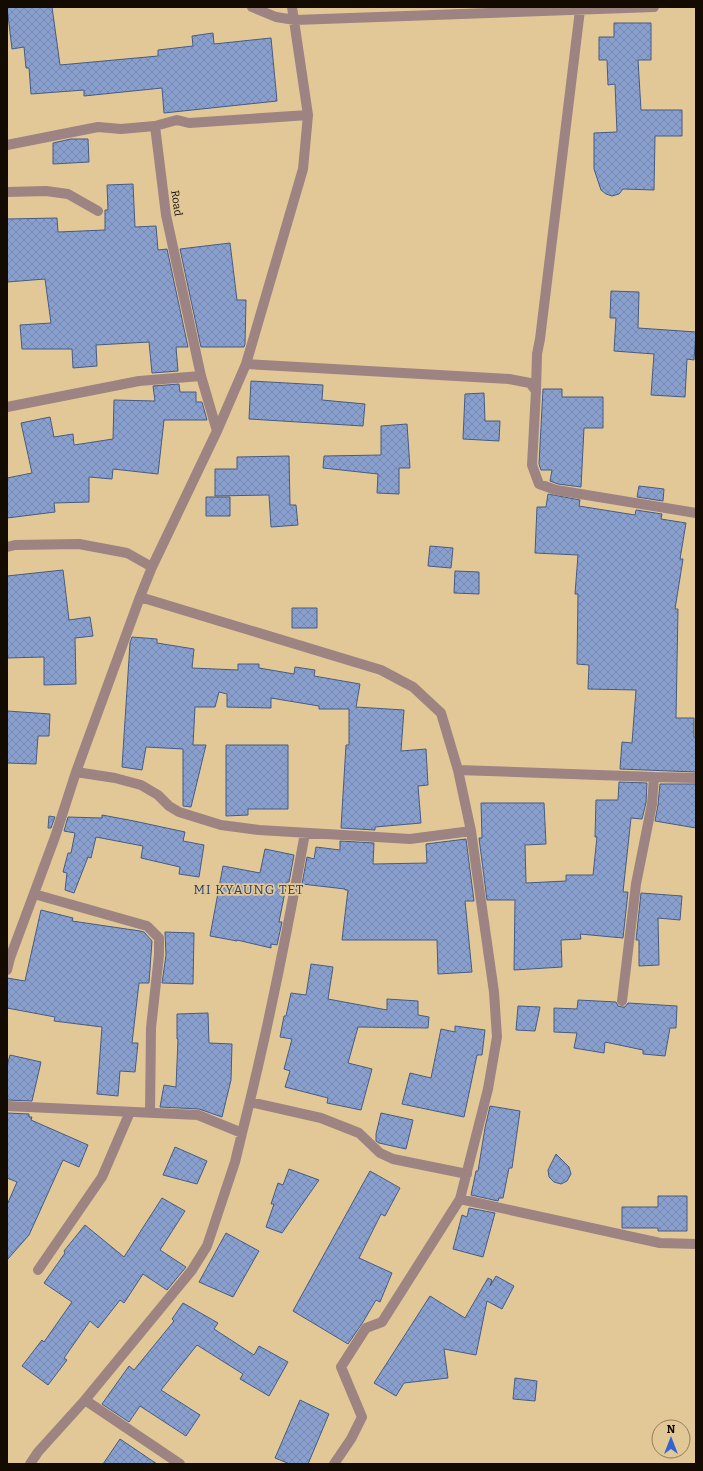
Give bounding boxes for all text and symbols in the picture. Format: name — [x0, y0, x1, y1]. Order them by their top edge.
street label: Road — [168, 189, 185, 217]
district label: MI KYAUNG TET — [194, 882, 304, 897]
north arrow — [651, 1419, 691, 1459]
text: N — [667, 1423, 676, 1436]

